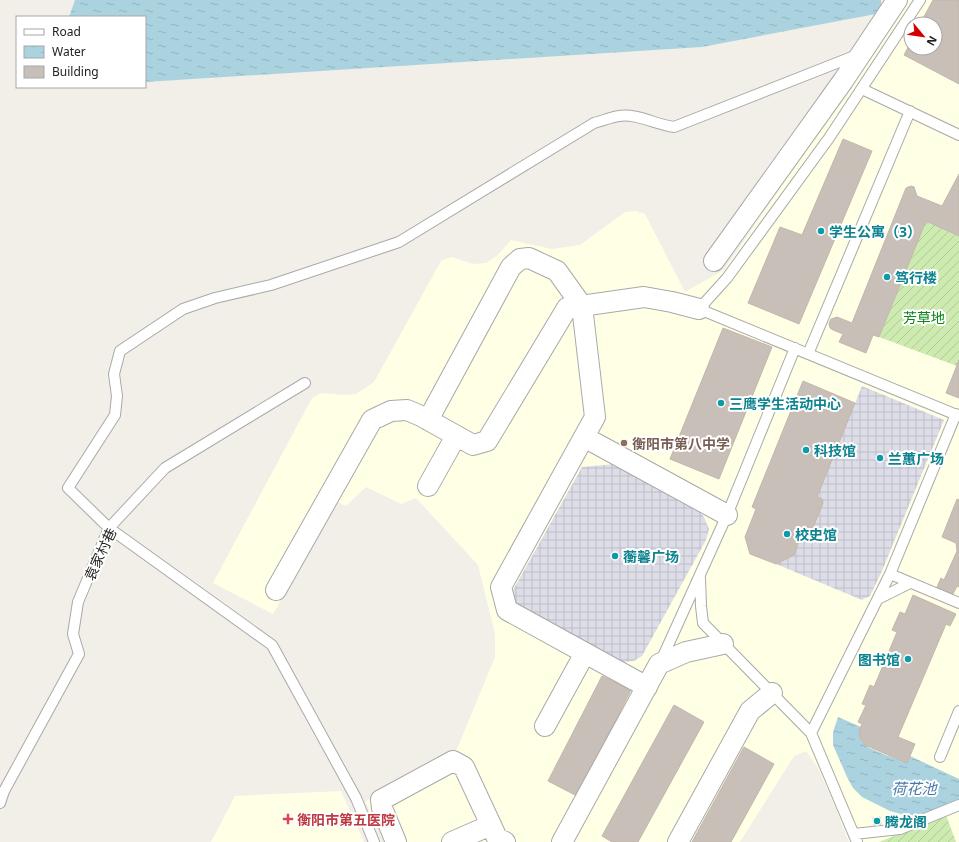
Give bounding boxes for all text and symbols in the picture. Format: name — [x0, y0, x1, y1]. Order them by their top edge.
legend — [16, 16, 146, 88]
north arrow — [903, 16, 943, 56]
text: Road — [52, 23, 81, 40]
text: N — [923, 34, 941, 49]
text: Water — [52, 43, 86, 60]
text: Building — [52, 63, 99, 80]
place label: 学生公寓（3） — [829, 222, 921, 241]
marker: 学生公寓（3） — [816, 226, 826, 236]
place label: 笃行楼 — [895, 268, 937, 287]
marker: 笃行楼 — [882, 272, 892, 282]
park label: 芳草地 — [903, 308, 945, 327]
place label: 三鹰学生活动中心 — [729, 394, 841, 413]
marker: 三鹰学生活动中心 — [716, 398, 726, 408]
place label: 衡阳市第八中学 — [632, 434, 730, 453]
marker: 衡阳市第八中学 — [619, 438, 629, 448]
place label: 科技馆 — [814, 441, 856, 460]
marker: 科技馆 — [801, 445, 811, 455]
place label: 兰蕙广场 — [888, 449, 944, 468]
marker: 兰蕙广场 — [875, 453, 885, 463]
street label: 袁家村巷 — [80, 525, 120, 583]
place label: 校史馆 — [795, 525, 837, 544]
marker: 校史馆 — [782, 529, 792, 539]
place label: 蘅馨广场 — [623, 547, 679, 566]
marker: 蘅馨广场 — [610, 551, 620, 561]
place label: 图书馆 — [858, 650, 900, 669]
marker: 图书馆 — [903, 654, 913, 664]
water label: 荷花池 — [891, 778, 938, 798]
place label: 衡阳市第五医院 — [297, 810, 395, 829]
place label: 腾龙阁 — [885, 812, 927, 831]
marker: 衡阳市第五医院 — [282, 813, 294, 825]
marker: 腾龙阁 — [872, 816, 882, 826]

